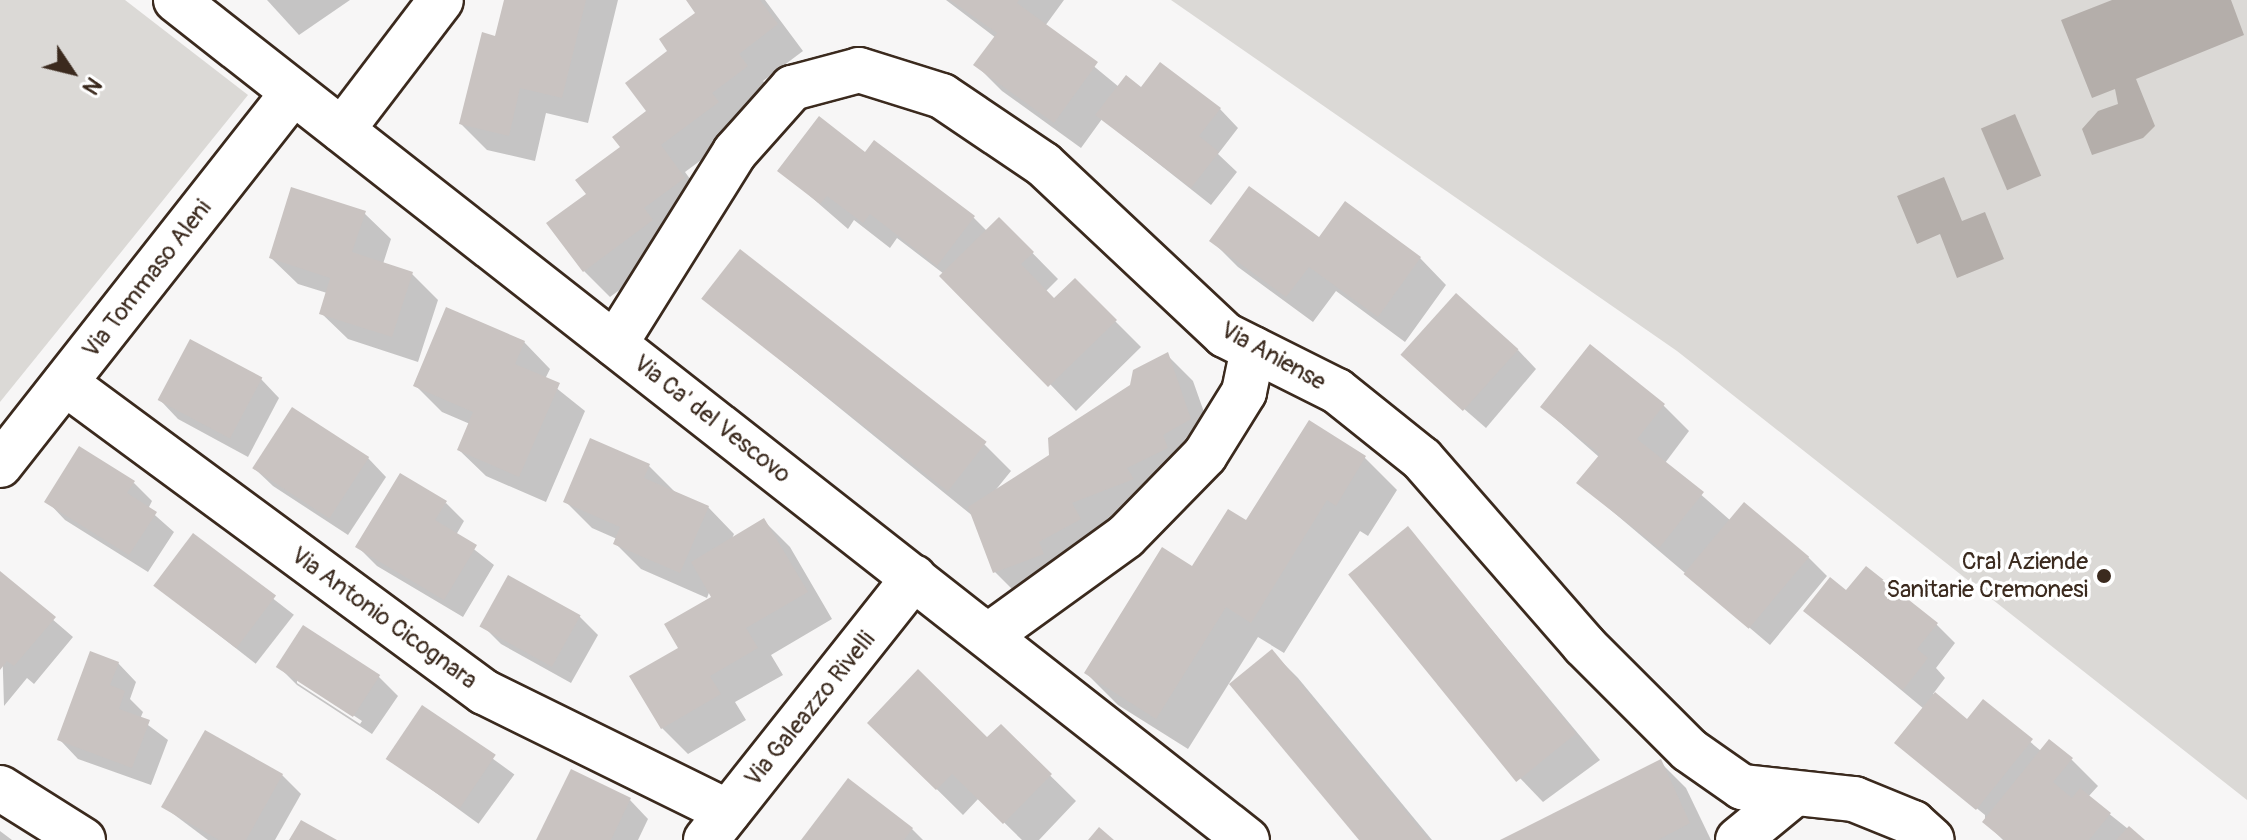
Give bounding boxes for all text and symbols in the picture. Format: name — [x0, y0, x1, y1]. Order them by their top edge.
north arrow — [32, 32, 112, 112]
text: N — [76, 72, 107, 100]
street label: Via Tommaso Aleni — [76, 194, 218, 364]
street label: Via Aniense — [1216, 315, 1330, 397]
street label: Via Ca' del Vescovo — [628, 349, 796, 489]
street label: Via Antonio Cicognara — [285, 541, 483, 695]
place label: Cral Aziende Sanitarie Cremonesi — [1886, 548, 2088, 604]
marker: Cral Aziende Sanitarie Cremonesi — [2095, 567, 2113, 585]
street label: Via Galeazzo Rivelli — [739, 626, 881, 792]

